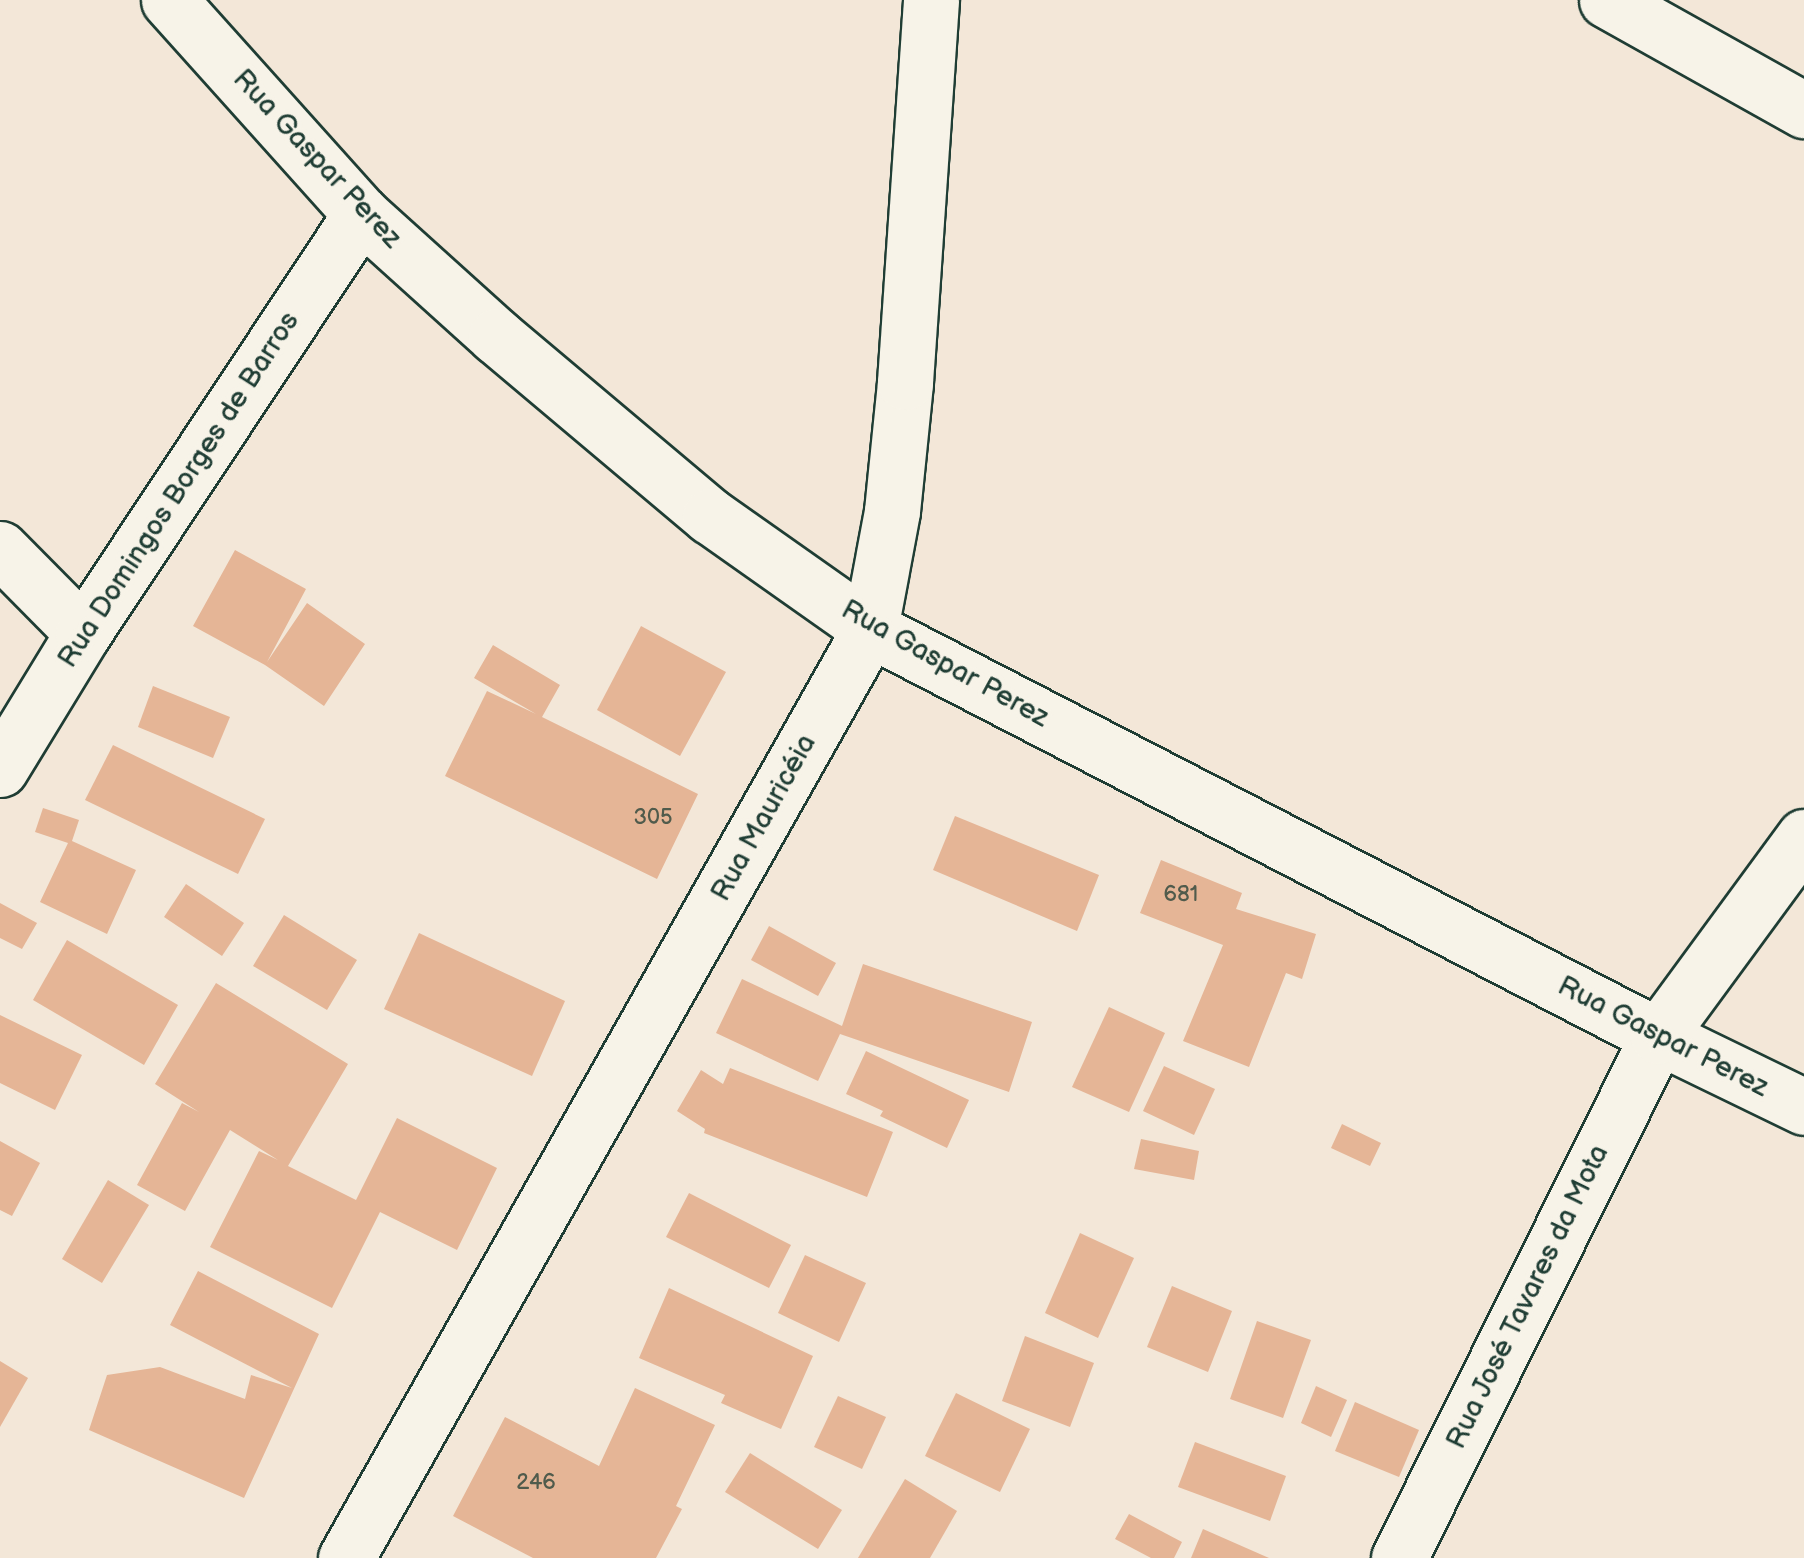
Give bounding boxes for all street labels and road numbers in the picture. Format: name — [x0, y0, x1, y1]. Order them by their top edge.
street label: Rua Gaspar Perez — [226, 63, 408, 255]
street label: Rua Domingos Borges de Barros — [51, 306, 307, 674]
street label: Rua Gaspar Perez — [835, 593, 1055, 735]
street label: Rua Mauricéia — [704, 729, 824, 907]
street label: Rua Gaspar Perez — [1552, 969, 1774, 1105]
street label: Rua José Tavares da Mota — [1439, 1139, 1617, 1455]

